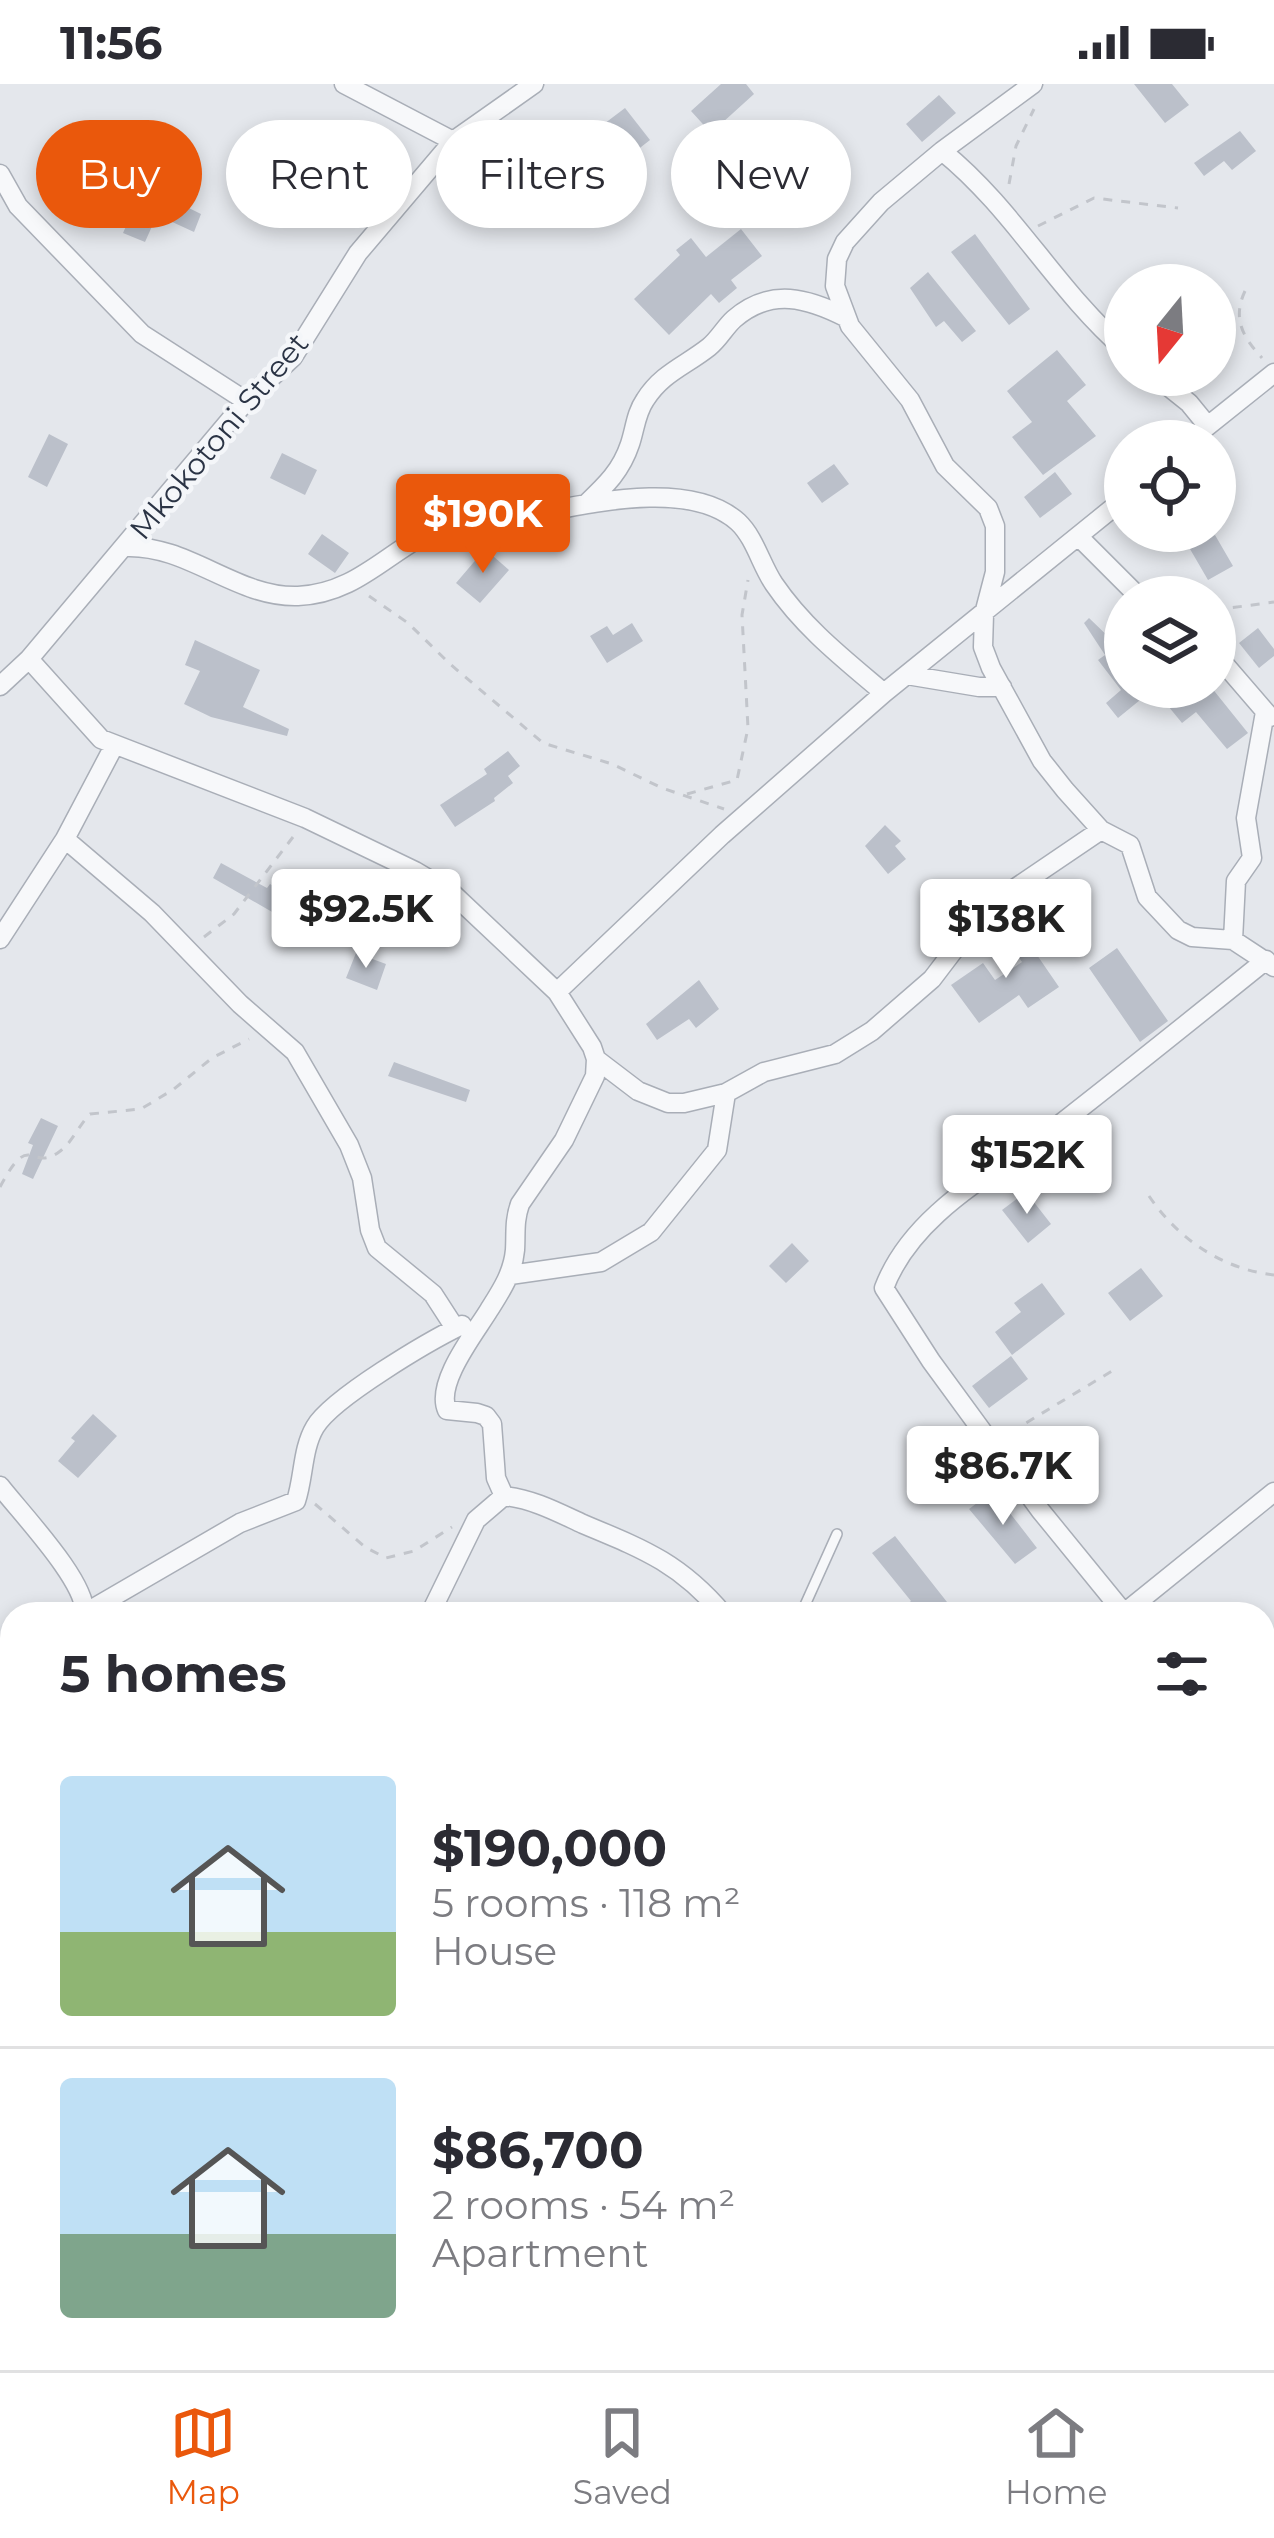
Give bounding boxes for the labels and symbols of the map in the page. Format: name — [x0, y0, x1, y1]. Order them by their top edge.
north arrow — [1104, 264, 1236, 396]
street label: Mkokotoni Street — [122, 325, 316, 547]
pin: $190K — [399, 474, 567, 576]
pin: $92.5K — [268, 869, 464, 971]
pin: $138K — [922, 879, 1090, 981]
pin: $152K — [943, 1115, 1111, 1217]
pin: $86.7K — [905, 1426, 1101, 1528]

